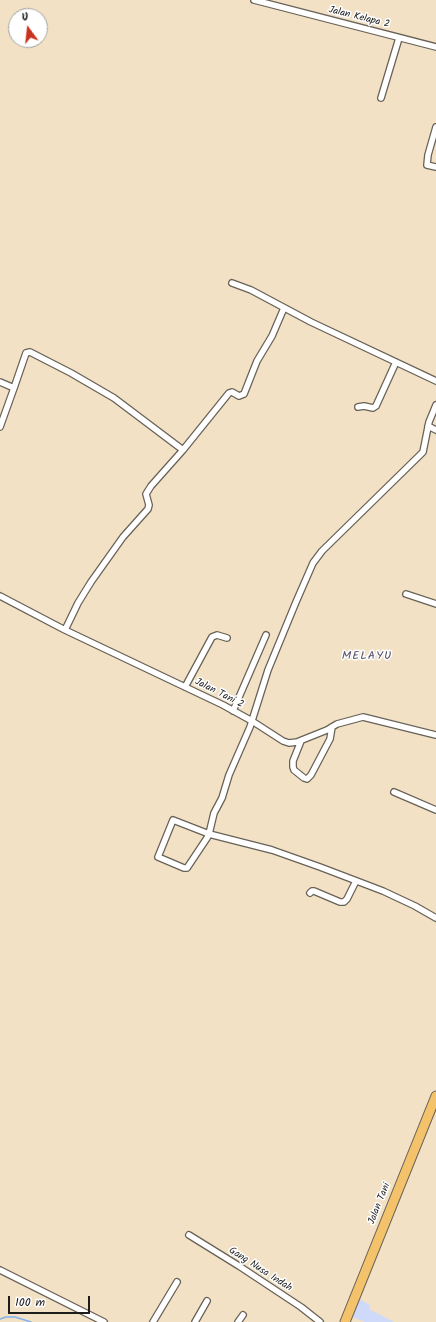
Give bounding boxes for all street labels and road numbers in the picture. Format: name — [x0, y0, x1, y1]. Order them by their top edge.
street label: Jalan Kelapa 2 — [327, 5, 391, 31]
street label: Jalan Tani 2 — [192, 677, 246, 711]
street label: Jalan Tani — [366, 1182, 394, 1226]
street label: Gang Nusa Indah — [226, 1245, 294, 1295]

